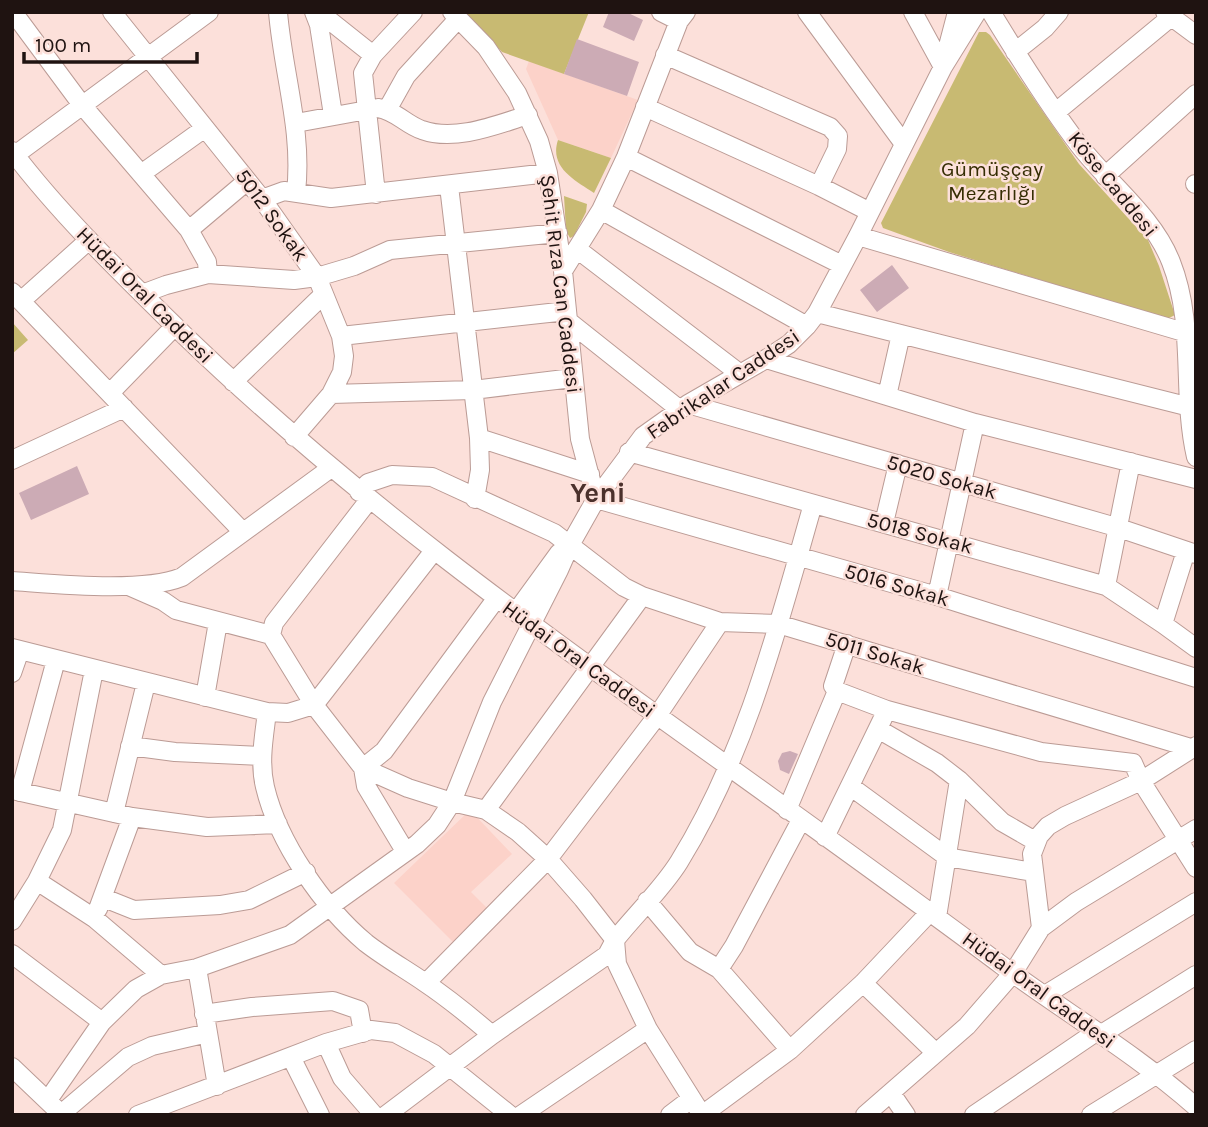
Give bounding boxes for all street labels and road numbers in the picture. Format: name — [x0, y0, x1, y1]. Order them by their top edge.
street label: Köse Caddesi — [1063, 127, 1163, 241]
street label: 5012 Sokak — [231, 164, 313, 266]
street label: Şehit Rıza Can Caddesi — [536, 173, 586, 395]
street label: Hüdai Oral Caddesi — [72, 222, 218, 368]
street label: Fabrikalar Caddesi — [642, 324, 804, 444]
street label: 5020 Sokak — [884, 450, 1000, 504]
street label: 5018 Sokak — [864, 507, 976, 559]
street label: 5016 Sokak — [842, 559, 952, 611]
street label: Hüdai Oral Caddesi — [498, 596, 660, 722]
street label: 5011 Sokak — [822, 627, 928, 680]
street label: Hüdai Oral Caddesi — [958, 927, 1120, 1053]

